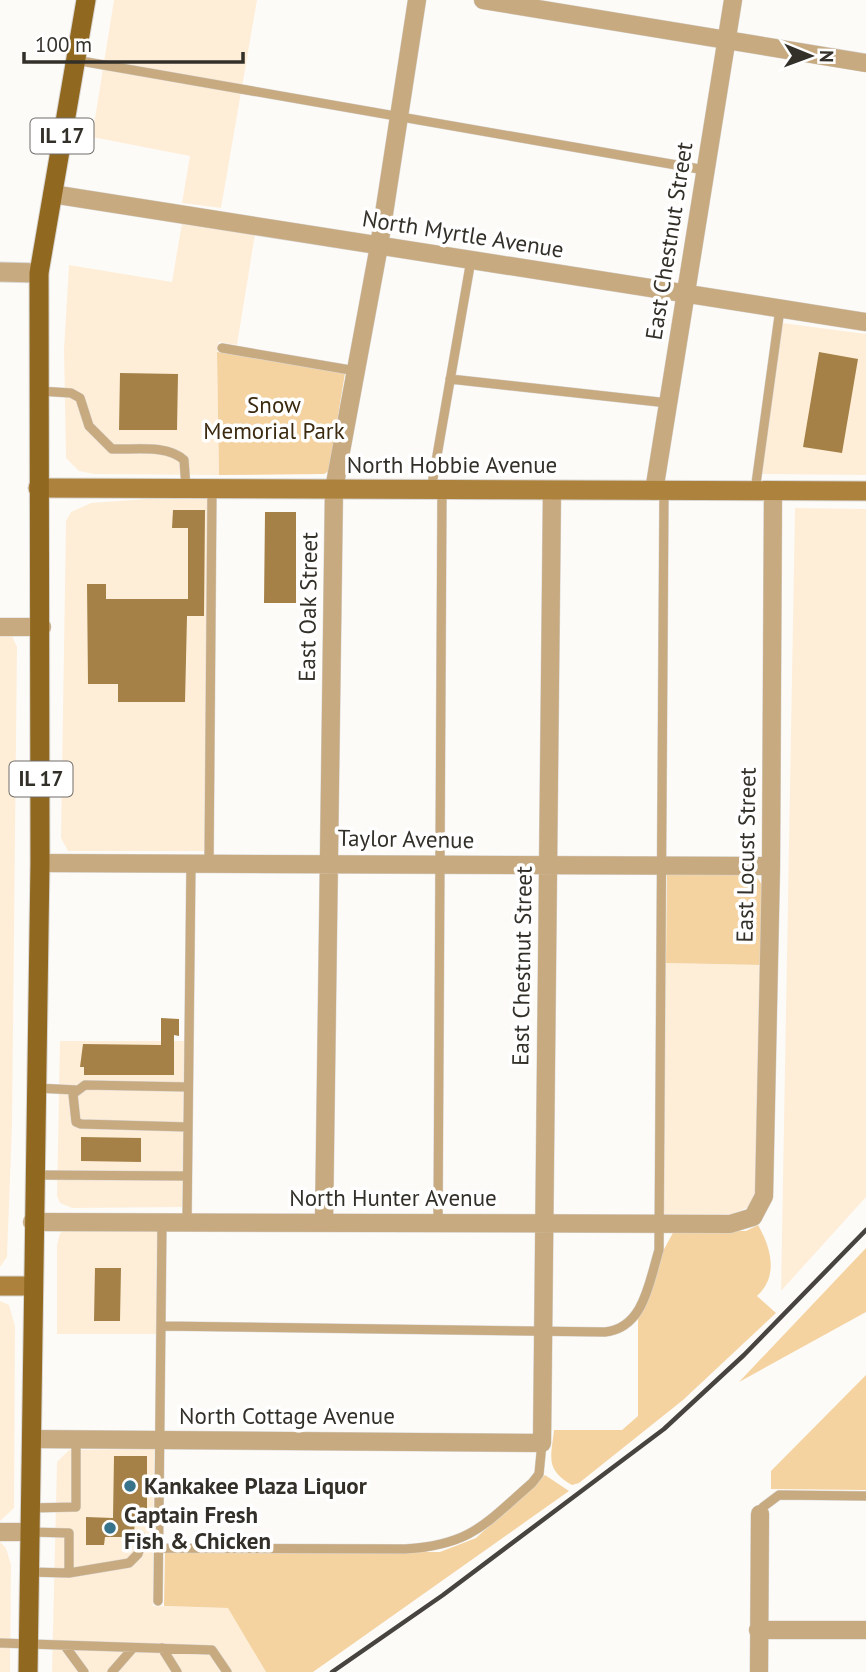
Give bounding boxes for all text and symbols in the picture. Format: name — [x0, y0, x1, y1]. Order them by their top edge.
scale bar — [24, 21, 243, 65]
north arrow — [775, 21, 845, 91]
text: 100 m — [35, 31, 92, 58]
text: N — [815, 50, 839, 63]
road number: IL 17 — [31, 118, 94, 154]
street label: East Chestnut Street — [639, 140, 698, 342]
street label: North Myrtle Avenue — [360, 203, 566, 264]
park label: Snow Memorial Park — [203, 390, 345, 445]
street label: North Hobbie Avenue — [347, 450, 557, 479]
street label: East Oak Street — [292, 532, 323, 682]
road number: IL 17 — [9, 762, 72, 796]
street label: East Locust Street — [729, 767, 762, 943]
street label: Taylor Avenue — [337, 823, 475, 854]
street label: East Chestnut Street — [505, 866, 538, 1066]
street label: North Hunter Avenue — [289, 1183, 497, 1212]
street label: North Cottage Avenue — [179, 1401, 395, 1430]
place label: Kankakee Plaza Liquor — [144, 1471, 368, 1500]
marker: Kankakee Plaza Liquor — [122, 1478, 138, 1494]
place label: Captain Fresh Fish & Chicken — [124, 1500, 271, 1555]
marker: Captain Fresh Fish & Chicken — [102, 1520, 118, 1536]

